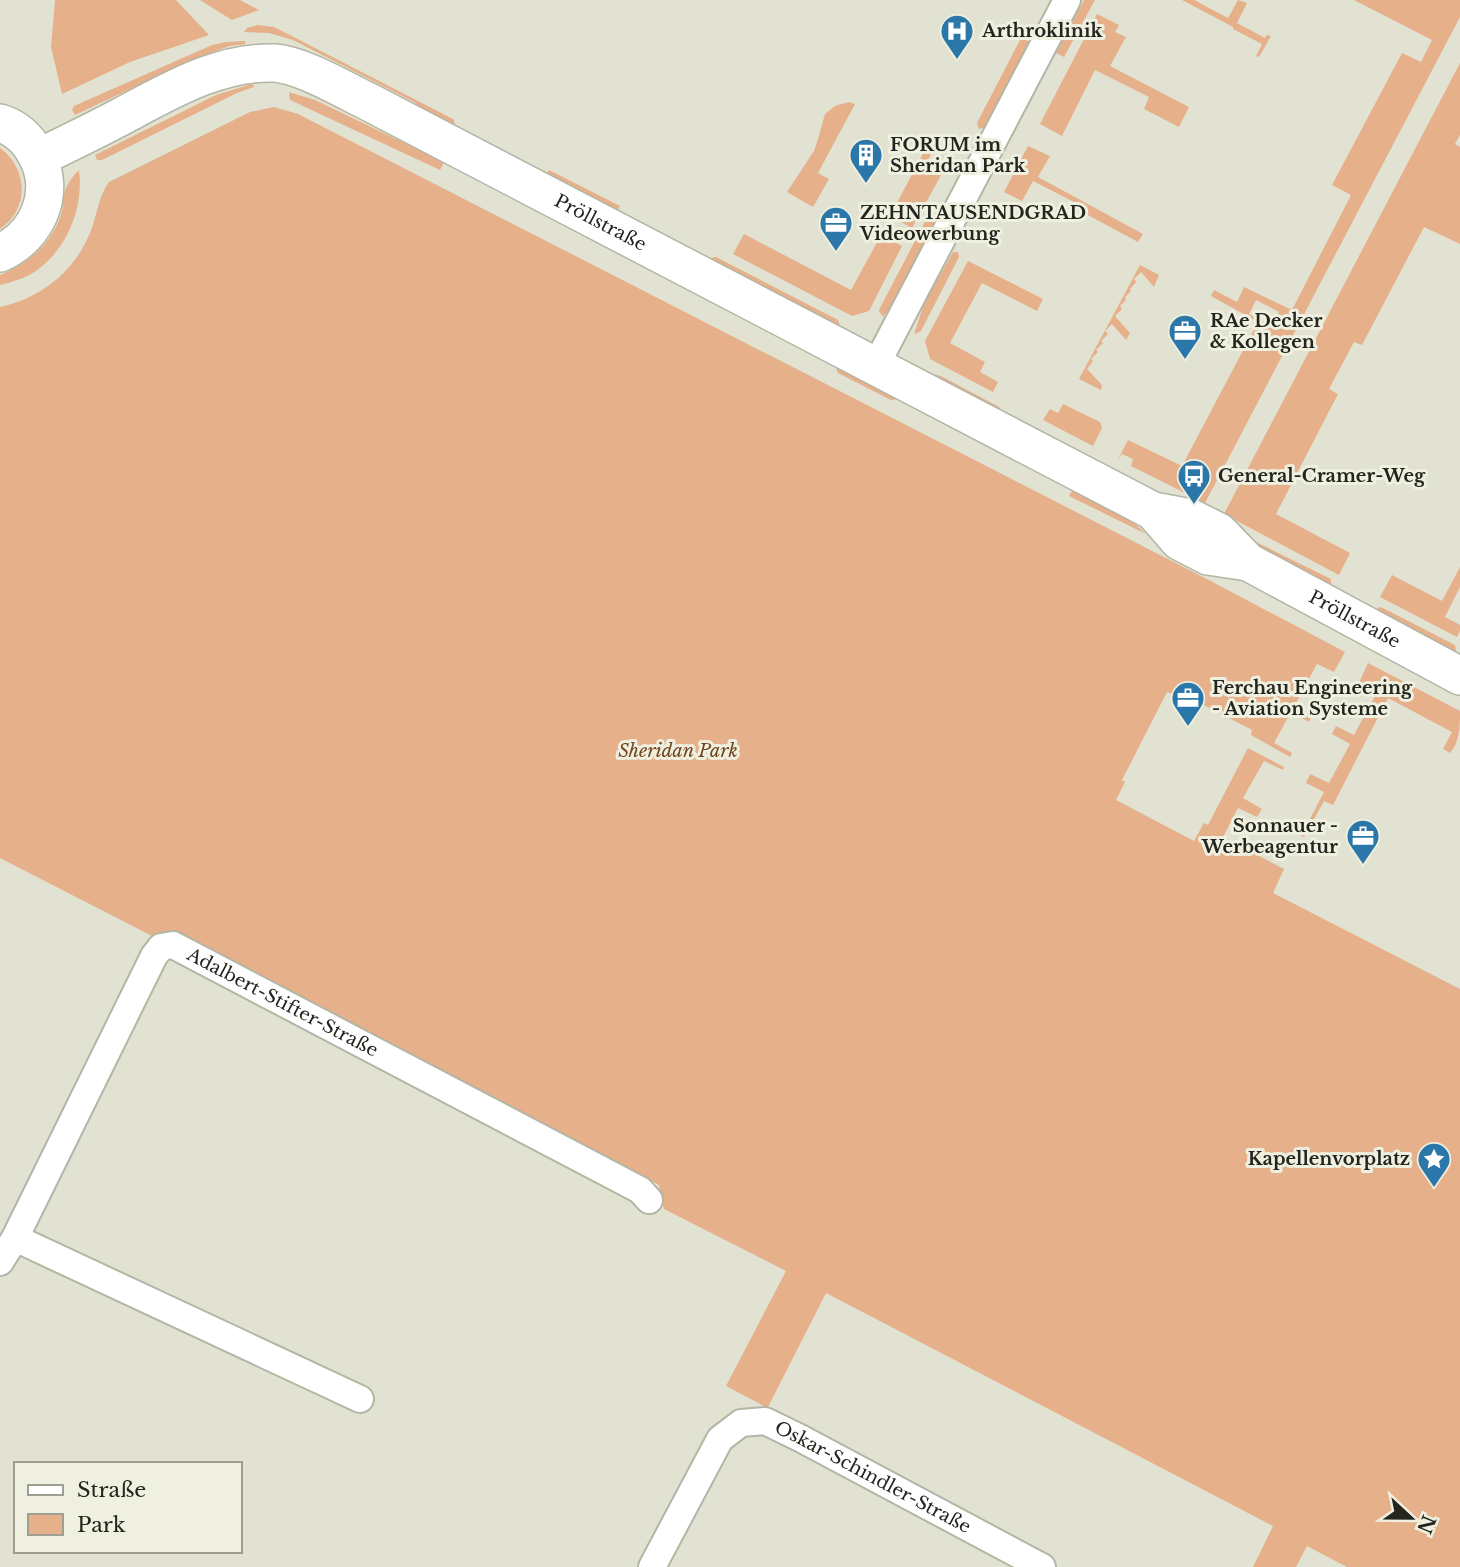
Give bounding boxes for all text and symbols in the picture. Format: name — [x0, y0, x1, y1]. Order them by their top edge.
hospital icon: Arthroklinik — [938, 12, 976, 61]
place label: Arthroklinik — [981, 20, 1103, 42]
place label: FORUM im Sheridan Park — [890, 134, 1026, 177]
building icon: FORUM im Sheridan Park — [847, 136, 885, 185]
street label: Pröllstraße — [551, 190, 650, 256]
place label: ZEHNTAUSENDGRAD Videowerbung — [859, 202, 1086, 245]
office icon: ZEHNTAUSENDGRAD Videowerbung — [817, 204, 855, 253]
place label: RAe Decker & Kollegen — [1210, 310, 1322, 353]
office icon: RAe Decker & Kollegen — [1166, 312, 1204, 361]
bus stop icon: General-Cramer-Weg — [1175, 457, 1213, 506]
place label: General-Cramer-Weg — [1218, 465, 1426, 487]
street label: Pröllstraße — [1305, 586, 1404, 653]
place label: Ferchau Engineering - Aviation Systeme — [1212, 677, 1413, 720]
office icon: Ferchau Engineering - Aviation Systeme — [1169, 679, 1207, 728]
park label: Sheridan Park — [618, 740, 738, 762]
place label: Sonnauer - Werbeagentur — [1201, 815, 1338, 858]
office icon: Sonnauer - Werbeagentur — [1344, 817, 1382, 866]
street label: Adalbert-Stifter-Straße — [183, 943, 382, 1062]
place icon: Kapellenvorplatz — [1415, 1140, 1453, 1189]
place label: Kapellenvorplatz — [1248, 1148, 1410, 1170]
street label: Oskar-Schindler-Straße — [771, 1416, 975, 1538]
legend — [14, 1462, 242, 1553]
text: Straße — [77, 1477, 146, 1503]
north arrow — [1376, 1483, 1446, 1553]
text: Park — [77, 1512, 126, 1538]
text: N — [1412, 1512, 1440, 1537]

